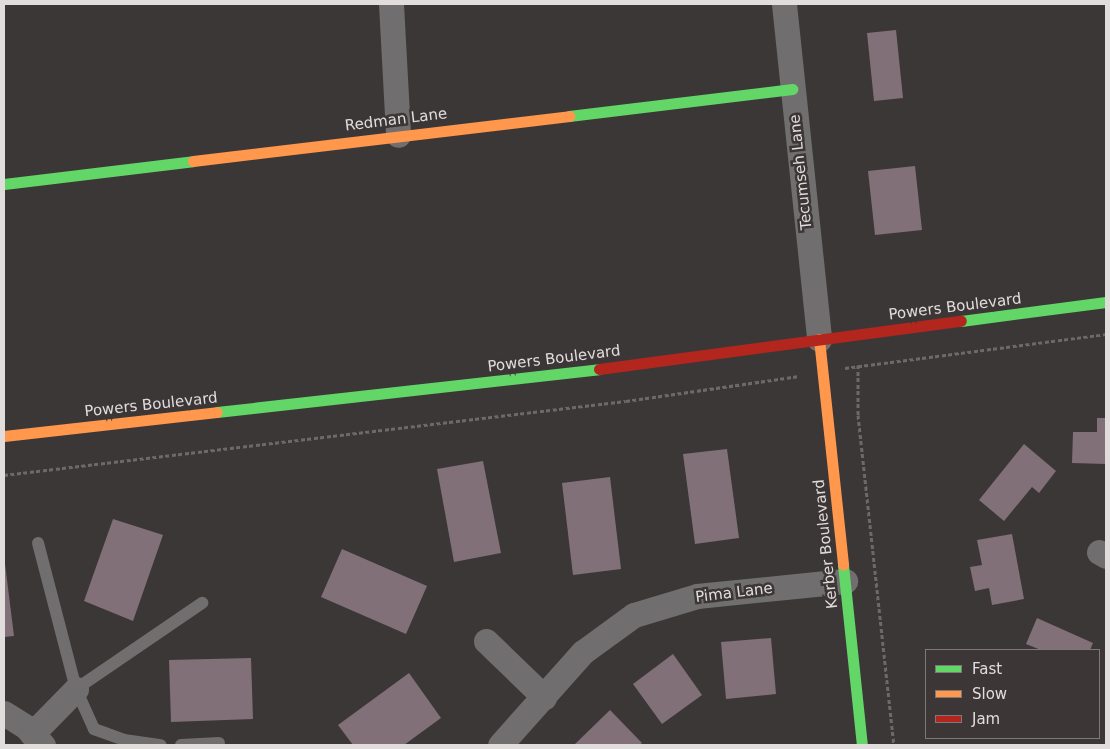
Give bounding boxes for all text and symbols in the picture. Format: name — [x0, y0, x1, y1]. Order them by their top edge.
street label: Redman Lane — [344, 105, 448, 135]
street label: Tecumseh Lane — [786, 113, 816, 231]
street label: Powers Boulevard — [888, 290, 1022, 324]
street label: Powers Boulevard — [487, 342, 621, 376]
street label: Powers Boulevard — [84, 389, 218, 421]
street label: Kerber Boulevard — [810, 478, 842, 610]
street label: Pima Lane — [694, 579, 774, 607]
legend — [925, 649, 1100, 739]
text: Fast — [972, 660, 1002, 678]
text: Slow — [972, 685, 1007, 703]
text: Jam — [972, 710, 1000, 728]

